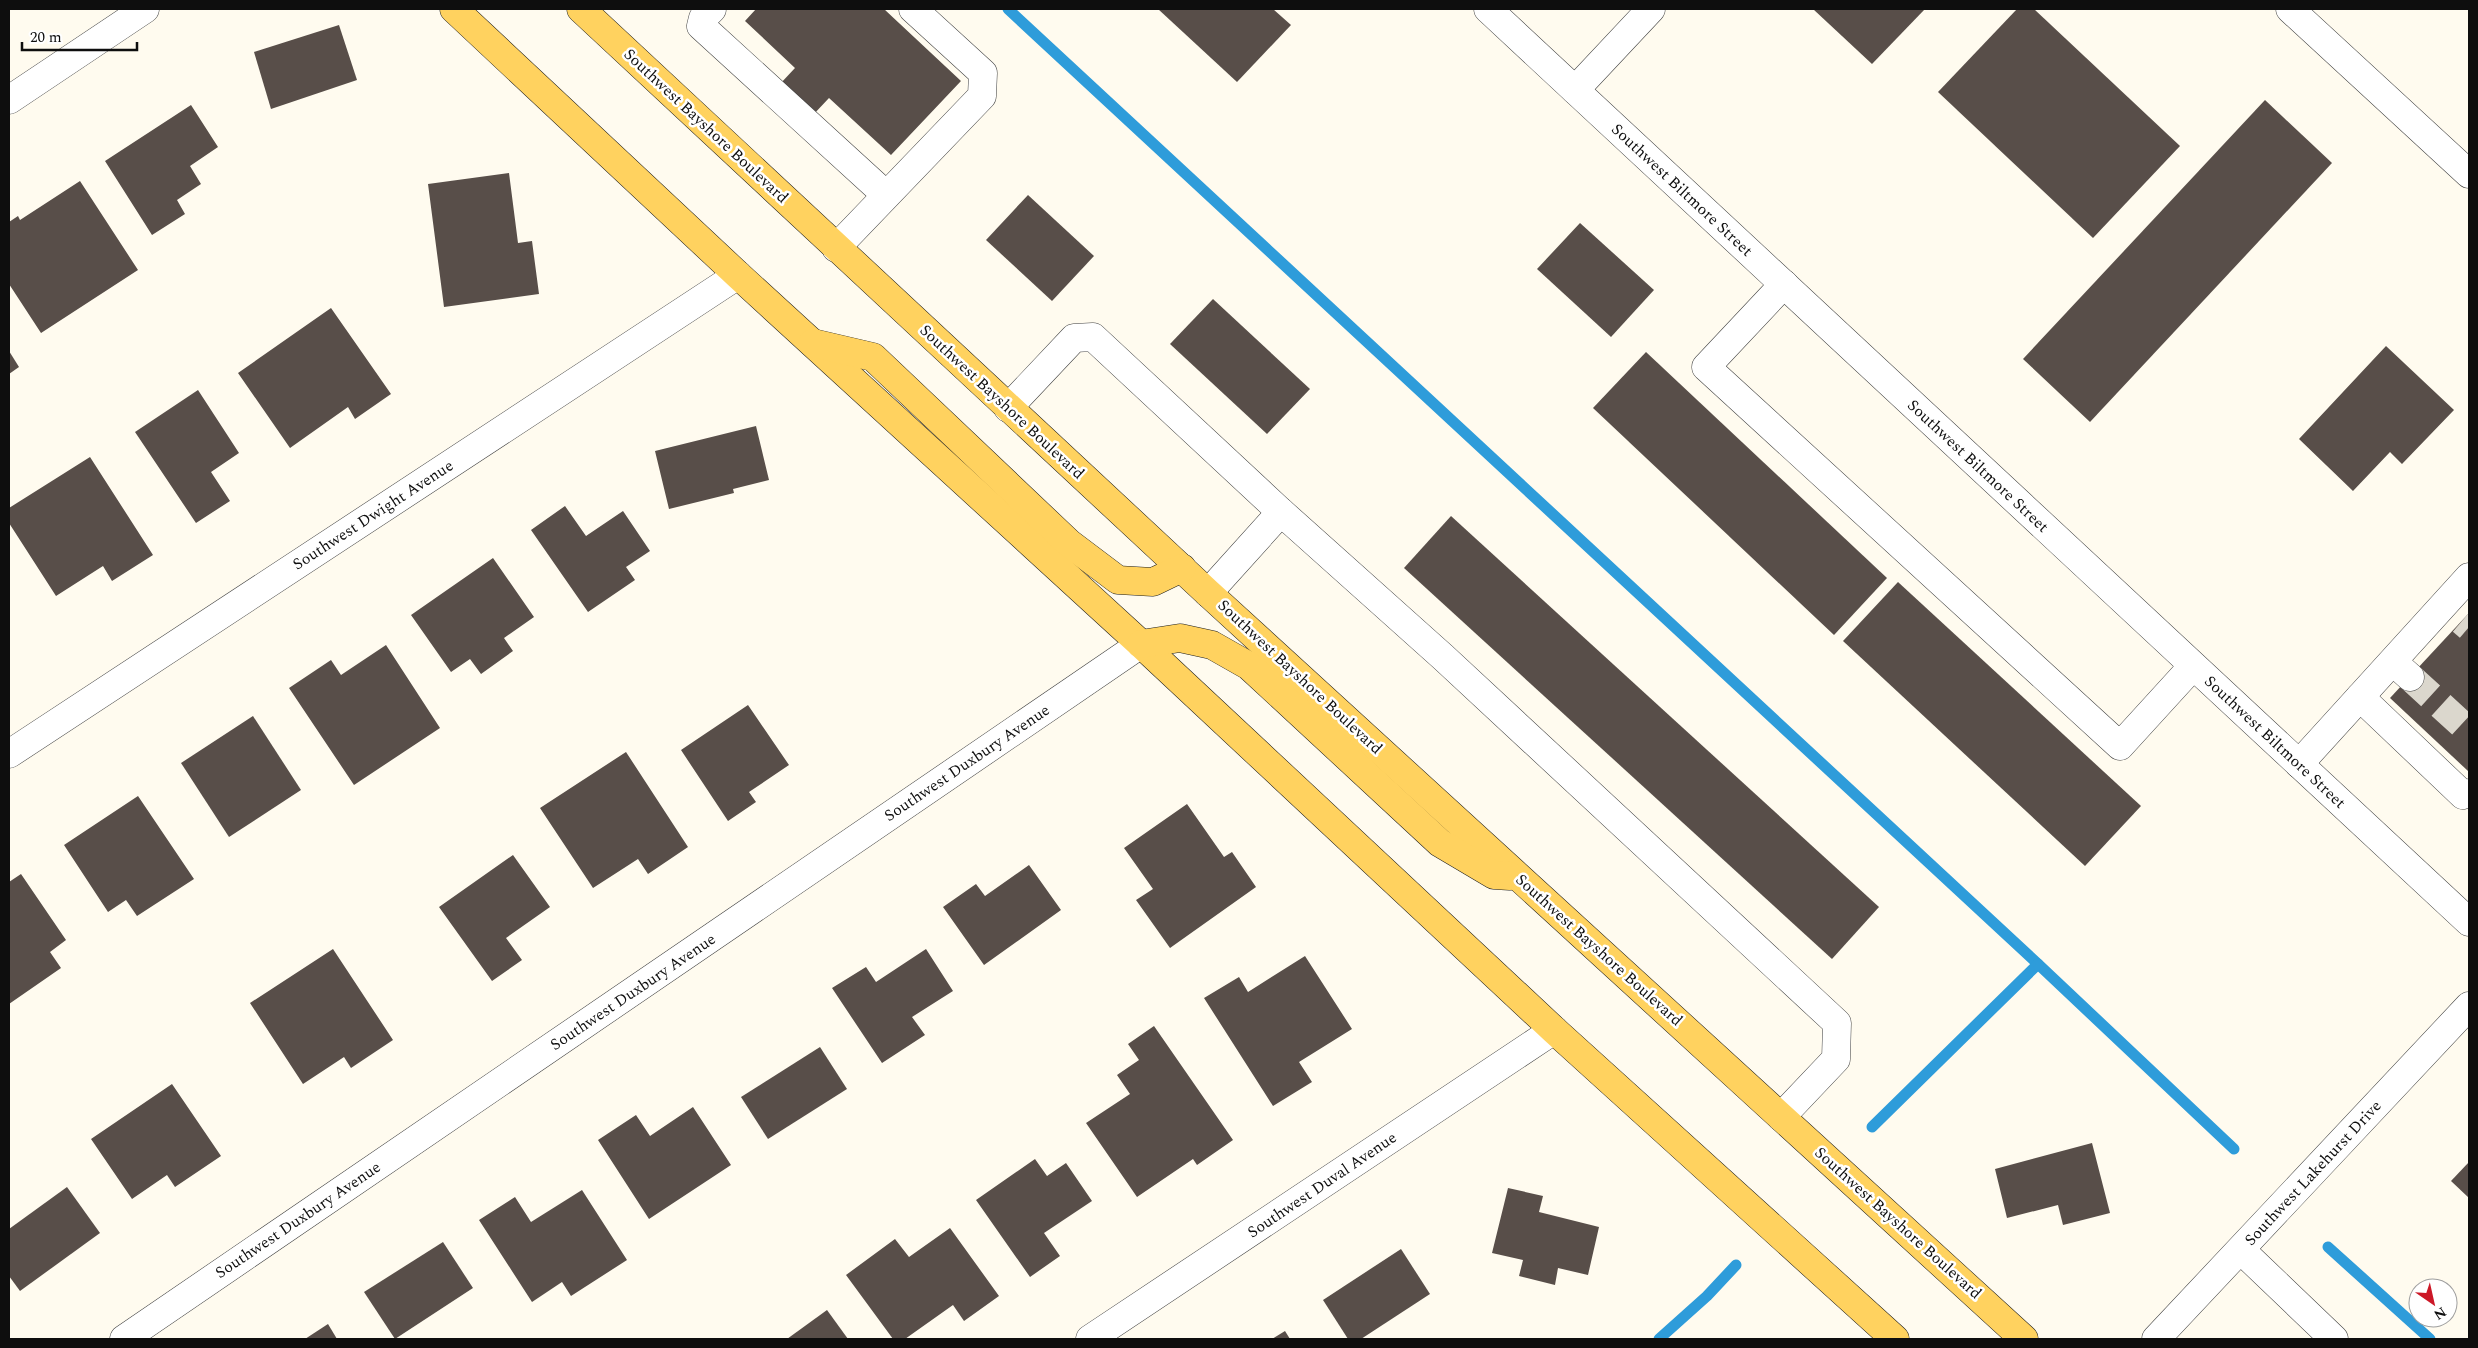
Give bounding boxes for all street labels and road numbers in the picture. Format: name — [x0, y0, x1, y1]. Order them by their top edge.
street label: Southwest Bayshore Boulevard — [618, 43, 794, 209]
street label: Southwest Biltmore Street — [1606, 118, 1758, 262]
street label: Southwest Bayshore Boulevard — [914, 319, 1090, 485]
street label: Southwest Biltmore Street — [1902, 394, 2054, 538]
street label: Southwest Dwight Avenue — [288, 454, 458, 576]
street label: Southwest Bayshore Boulevard — [1212, 594, 1388, 760]
street label: Southwest Biltmore Street — [2199, 670, 2351, 814]
street label: Southwest Duxbury Avenue — [879, 698, 1055, 828]
street label: Southwest Bayshore Boulevard — [1510, 868, 1688, 1032]
street label: Southwest Duxbury Avenue — [545, 927, 721, 1057]
street label: Southwest Lakehurst Drive — [2239, 1095, 2387, 1251]
street label: Southwest Duval Avenue — [1242, 1126, 1402, 1244]
street label: Southwest Bayshore Boulevard — [1809, 1141, 1987, 1305]
street label: Southwest Duxbury Avenue — [210, 1155, 386, 1285]

